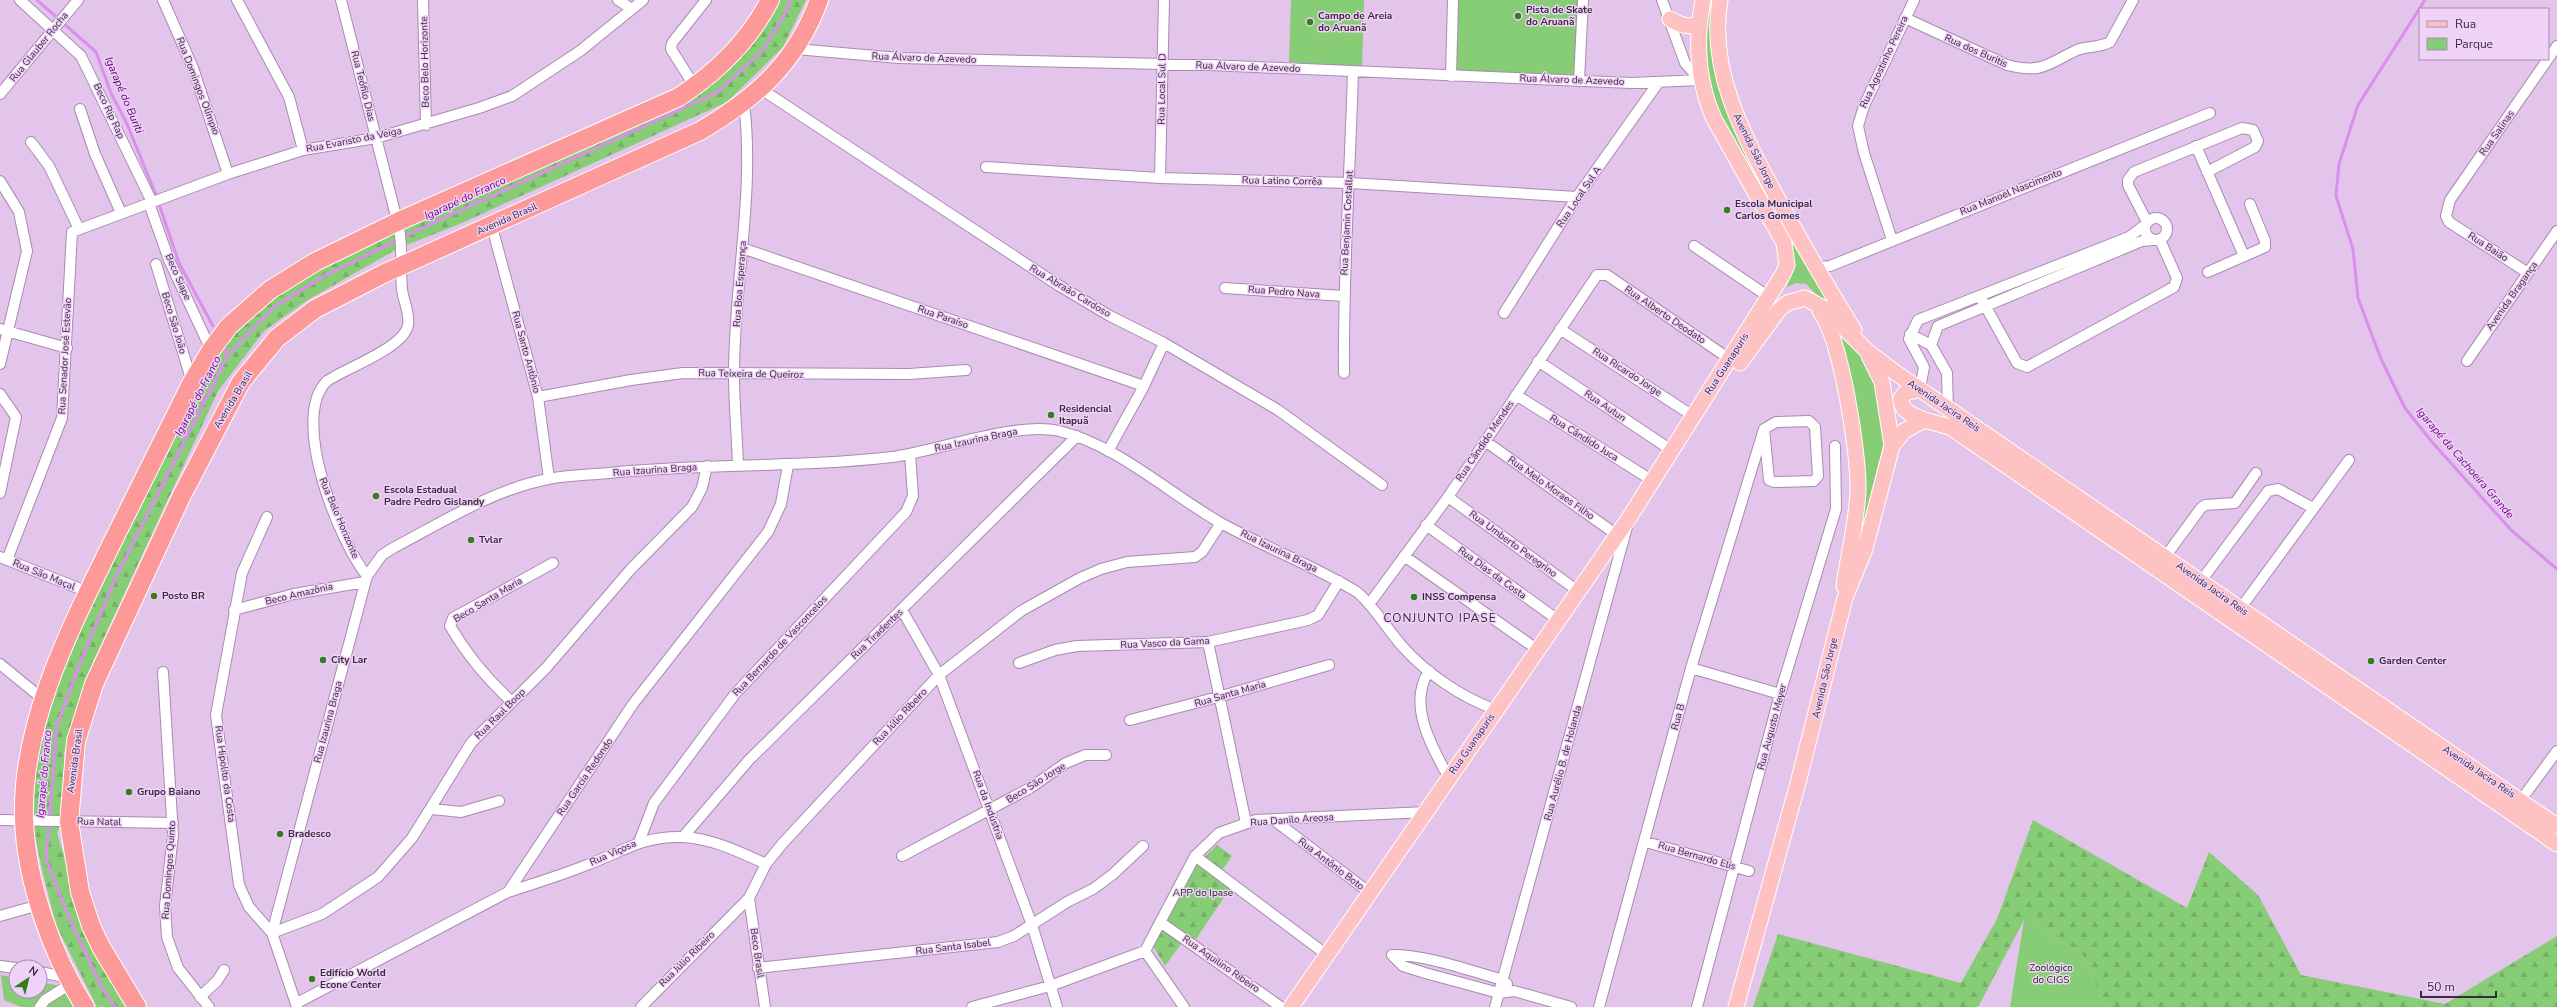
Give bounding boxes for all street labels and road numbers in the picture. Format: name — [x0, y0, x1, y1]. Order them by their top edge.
street label: Rua Glauber Rocha — [6, 9, 72, 85]
street label: Rua Agostinho Pereira — [1856, 14, 1912, 110]
street label: Beco Belo Horizonte — [417, 16, 433, 108]
street label: Rua dos Buritis — [1942, 31, 2010, 71]
street label: Rua Domingos Olímpio — [173, 35, 223, 137]
street label: Rua Teófilo Dias — [347, 49, 379, 123]
street label: Rua Álvaro de Azevedo — [871, 49, 977, 67]
street label: Rua Local Sul D — [1154, 53, 1170, 125]
street label: Rua Álvaro de Azevedo — [1195, 58, 1301, 76]
street label: Rua Álvaro de Azevedo — [1519, 71, 1625, 89]
street label: Beco Rip Rap — [90, 81, 128, 141]
street label: Rua Salinas — [2476, 107, 2518, 159]
street label: Avenida São Jorge — [1730, 111, 1778, 191]
street label: Rua Evaristo da Veiga — [305, 124, 403, 156]
street label: Rua Local Sul A — [1553, 163, 1605, 230]
street label: Rua Manoel Nascimento — [1958, 165, 2065, 219]
street label: Rua Benjamin Costallat — [1337, 170, 1357, 276]
street label: Rua Latino Corrêa — [1242, 173, 1322, 189]
street label: Avenida Brasil — [475, 199, 539, 239]
street label: Rua Baião — [2465, 229, 2511, 265]
street label: Rua Boa Esperança — [730, 240, 750, 328]
street label: Beco Siape — [162, 251, 194, 303]
street label: Avenida Bragança — [2483, 259, 2541, 333]
street label: Rua Abraão Cardoso — [1027, 261, 1114, 321]
street label: Rua Pedro Nava — [1248, 283, 1320, 301]
street label: Rua Alberto Deodato — [1622, 283, 1709, 348]
street label: Beco São João — [158, 290, 190, 356]
street label: Rua Senador José Estevão — [55, 297, 75, 415]
street label: Rua Paraíso — [916, 302, 971, 332]
street label: Rua Santo Antônio — [508, 309, 544, 395]
street label: Rua Guanapuris — [1702, 330, 1752, 398]
street label: Rua Ricardo Jorge — [1590, 344, 1664, 400]
street label: Rua Teixeira de Queiroz — [698, 366, 804, 382]
street label: Avenida Brasil — [210, 369, 256, 431]
street label: Avenida Jacira Reis — [1905, 376, 1983, 436]
street label: Rua Autun — [1581, 387, 1629, 425]
street label: Rua Cândido Mendes — [1453, 397, 1518, 484]
street label: Rua Cândido Juca — [1547, 411, 1621, 465]
street label: Rua Izaurina Braga — [933, 424, 1019, 456]
street label: Rua Melo Moraes Filho — [1505, 453, 1597, 523]
street label: Rua Izaurina Braga — [612, 460, 698, 480]
street label: Rua Belo Horizonte — [316, 475, 362, 561]
street label: Rua Umberto Peregrino — [1466, 507, 1560, 581]
street label: Rua Izaurina Braga — [1238, 526, 1320, 576]
street label: Rua Dias da Costa — [1455, 543, 1529, 603]
street label: Rua São Maçal — [11, 556, 77, 594]
street label: Avenida Jacira Reis — [2173, 559, 2251, 619]
street label: Beco Santa Maria — [451, 574, 525, 626]
street label: Beco Amazônia — [264, 579, 334, 609]
street label: Rua Bernardo de Vasconcelos — [729, 592, 831, 700]
street label: Rua Tiradentes — [848, 605, 906, 663]
street label: Rua Vasco da Gama — [1120, 634, 1210, 652]
street label: Avenida São Jorge — [1809, 636, 1841, 720]
street label: Rua Santa Maria — [1193, 677, 1267, 711]
street label: Rua Izaurina Braga — [310, 679, 346, 765]
street label: Rua Augusto Meyer — [1754, 682, 1790, 772]
street label: Rua Raul Boop — [471, 685, 529, 743]
street label: Rua Júlio Ribeiro — [870, 685, 931, 749]
street label: Rua B — [1668, 702, 1688, 732]
street label: Rua Aurélio B. de Holanda — [1541, 704, 1585, 822]
street label: Rua Guanapuris — [1446, 711, 1498, 777]
street label: Rua Hipolito da Costa — [211, 725, 239, 823]
street label: Avenida Brasil — [64, 728, 86, 794]
street label: Rua Garcia Redondo — [554, 735, 617, 819]
street label: Avenida Jacira Reis — [2440, 742, 2518, 802]
street label: Beco São Jorge — [1004, 759, 1068, 807]
street label: Rua da Indústria — [969, 768, 1007, 842]
street label: Rua Danilo Areosa — [1250, 810, 1334, 830]
street label: Rua Natal — [77, 815, 121, 829]
street label: Rua Domingos Quinto — [159, 820, 179, 920]
street label: Rua Antônio Boto — [1295, 834, 1367, 894]
street label: Rua Viçosa — [587, 837, 639, 869]
street label: Rua Bernardo Elis — [1657, 838, 1738, 874]
street label: Beco Brasil — [747, 927, 767, 979]
street label: Rua Júlio Ribeiro — [656, 928, 718, 990]
street label: Rua Aquilino Ribeiro — [1179, 932, 1263, 996]
street label: Rua Santa Isabel — [915, 935, 991, 959]

